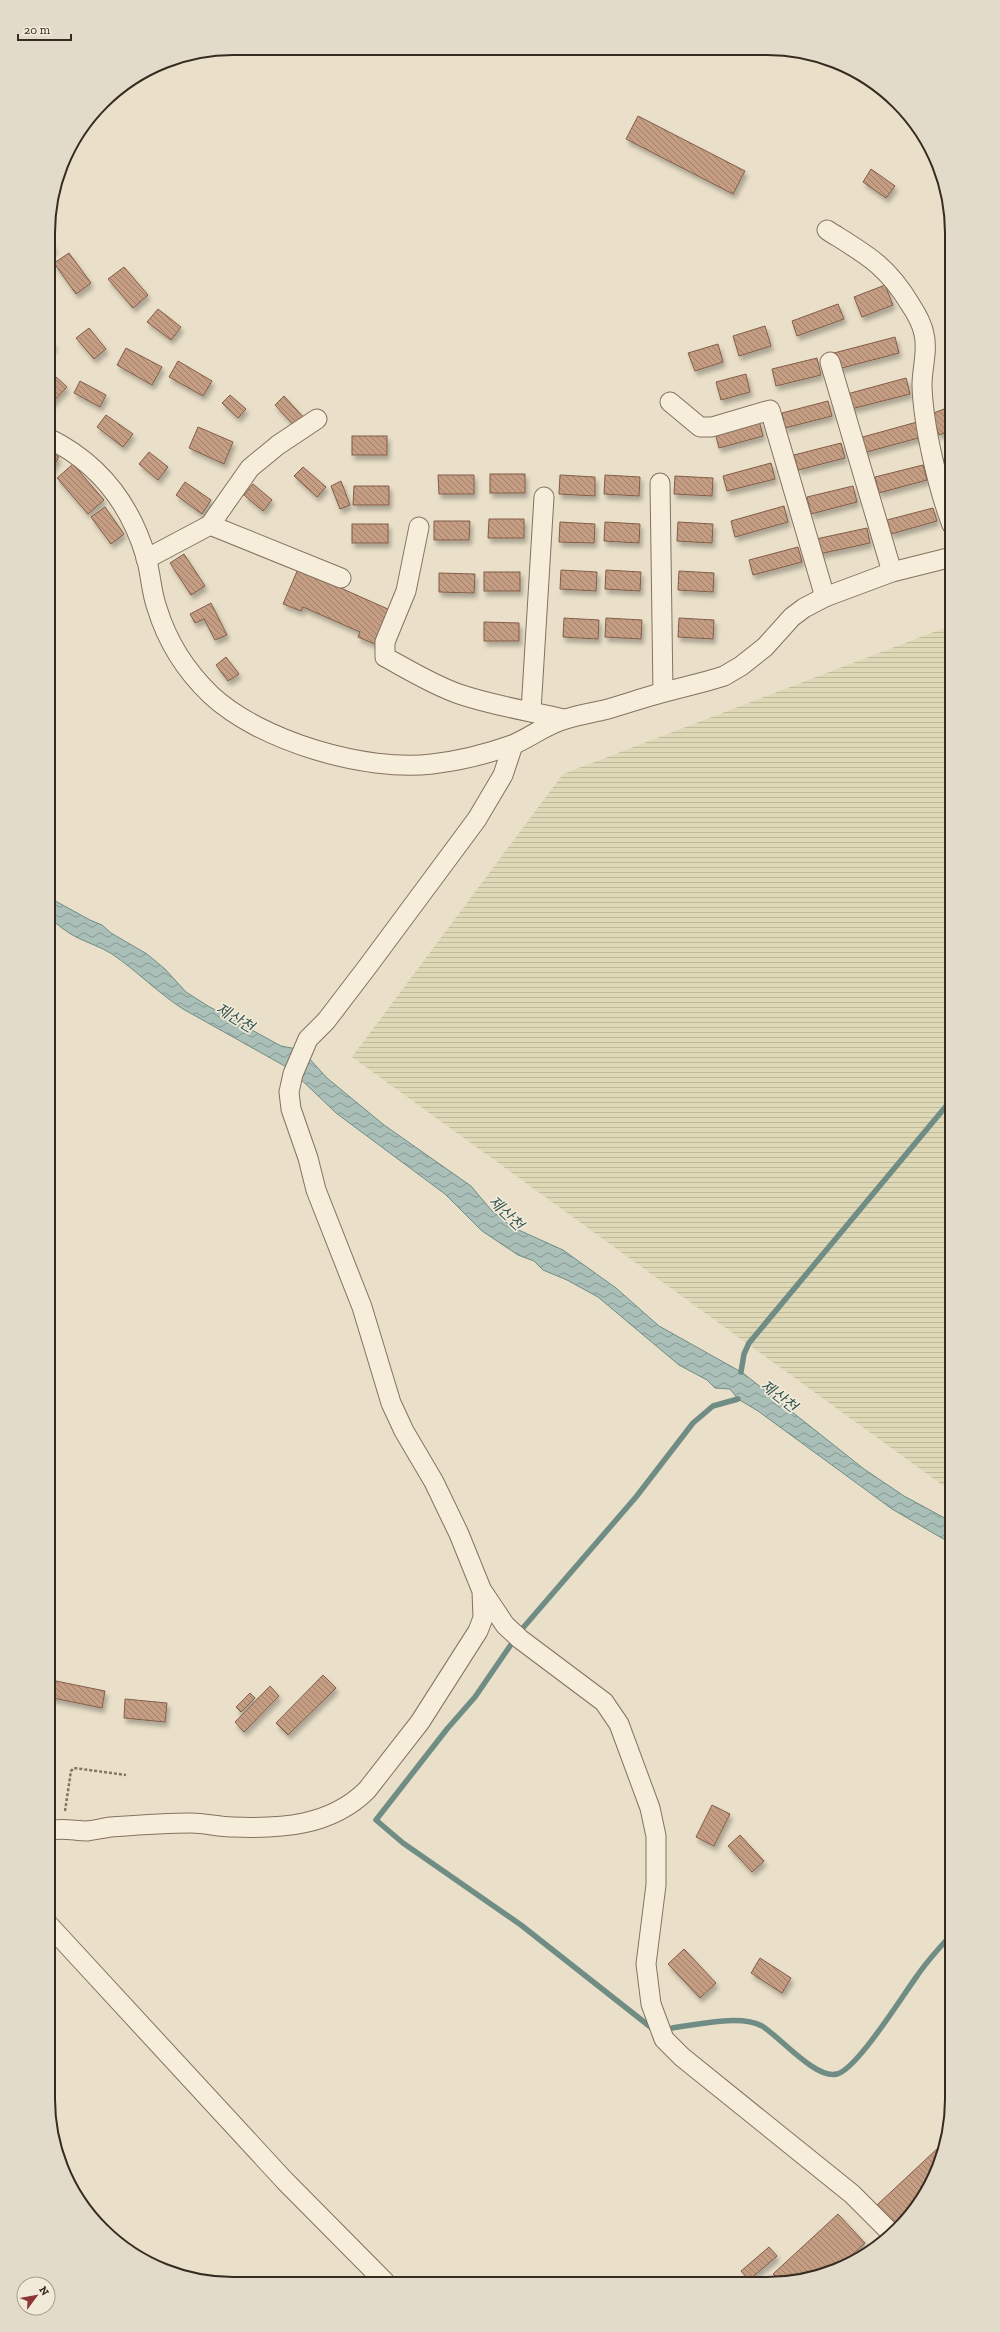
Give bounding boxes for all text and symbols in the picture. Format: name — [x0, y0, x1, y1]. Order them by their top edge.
scale bar — [18, 16, 71, 42]
text: 20 m — [24, 23, 51, 37]
water label: 제산천 — [213, 1000, 259, 1038]
water label: 제산천 — [485, 1192, 529, 1235]
water label: 제산천 — [757, 1376, 803, 1417]
north arrow — [16, 2276, 56, 2316]
text: N — [36, 2284, 52, 2298]

